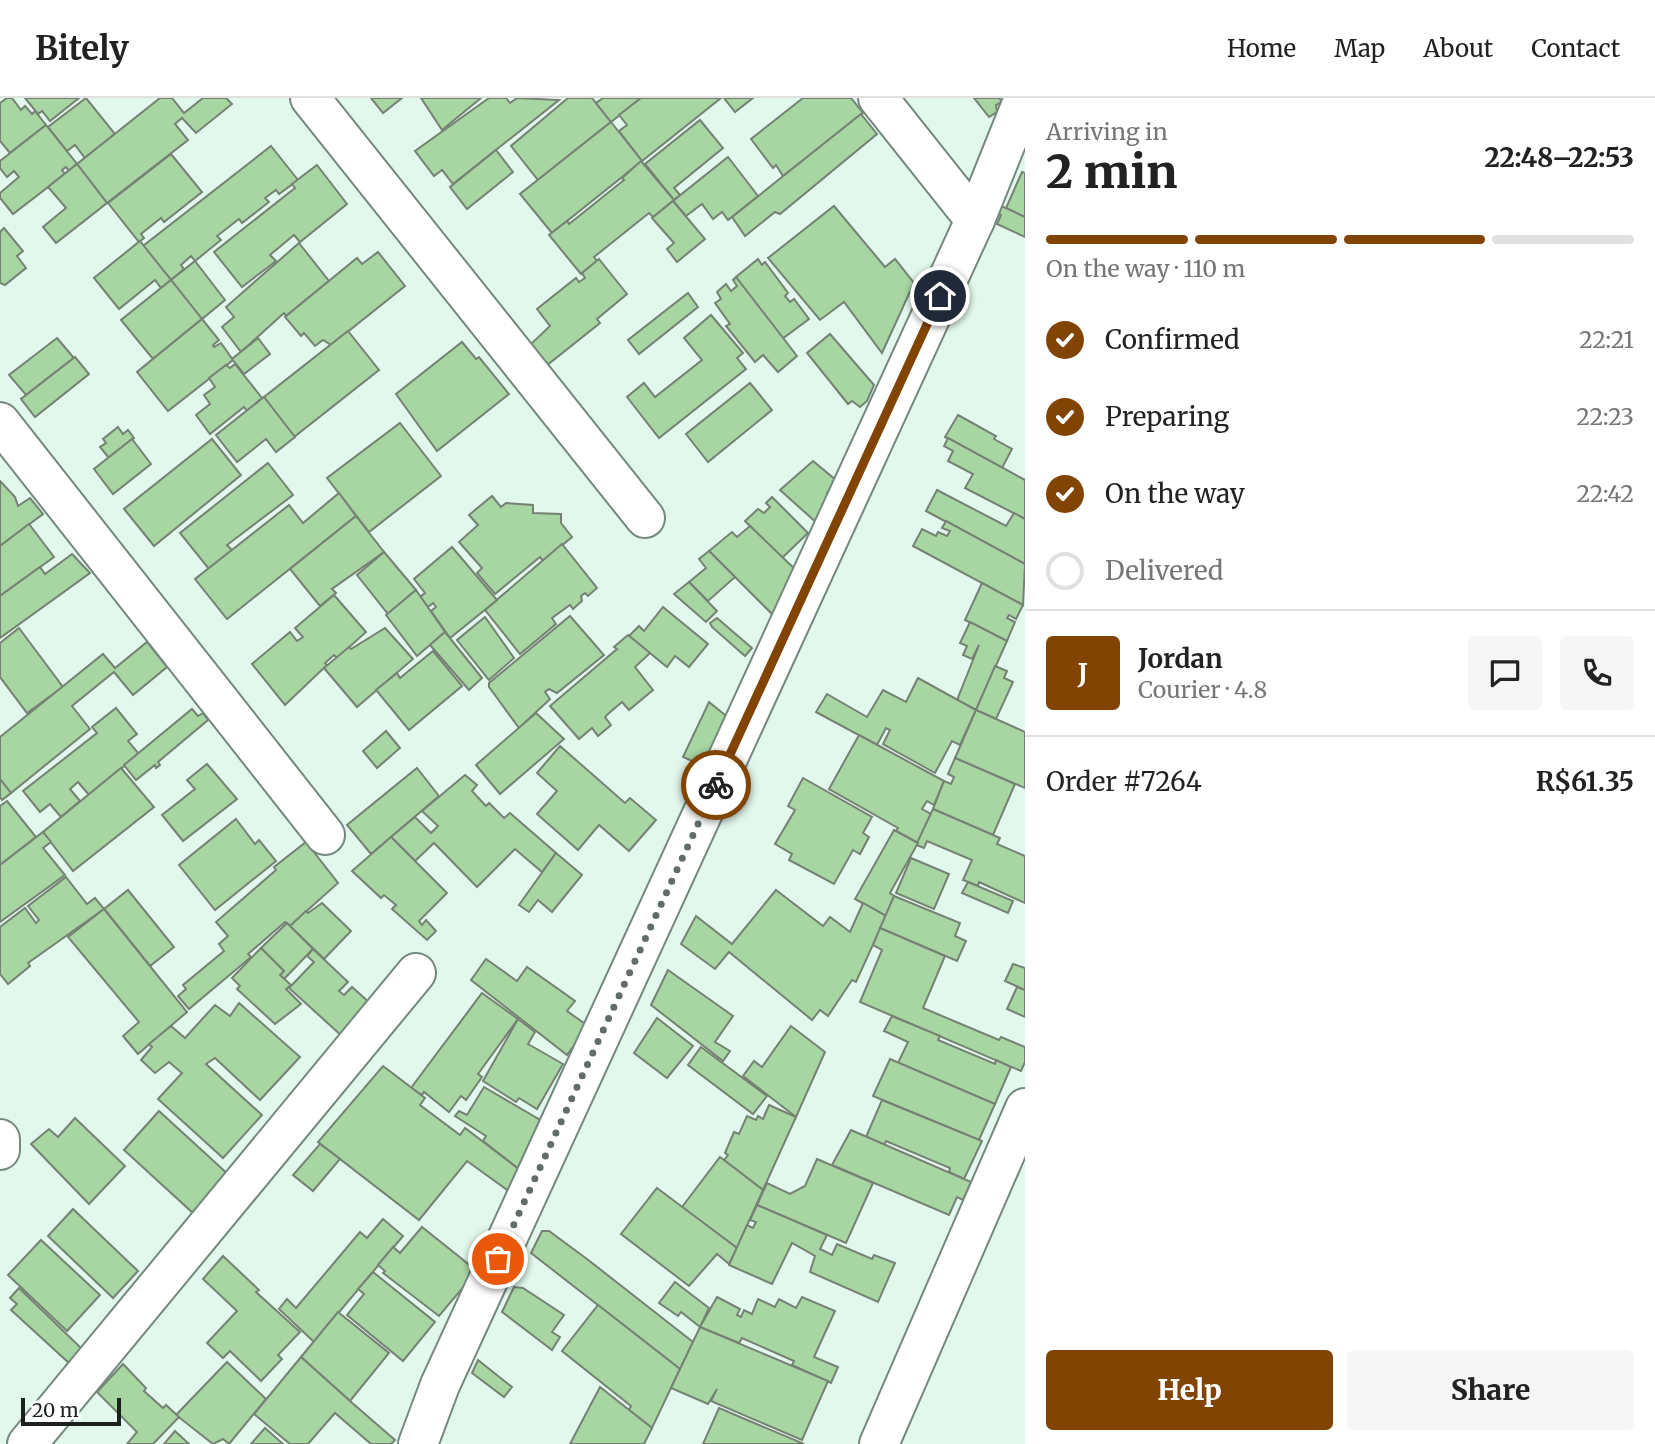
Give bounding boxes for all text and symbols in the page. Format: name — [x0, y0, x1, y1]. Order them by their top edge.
text: Bitely — [35, 28, 129, 69]
text: Home — [1227, 33, 1296, 64]
text: Map — [1334, 33, 1385, 64]
text: About — [1423, 33, 1493, 64]
text: Contact — [1531, 33, 1620, 64]
text: Arriving in — [1046, 117, 1168, 146]
text: 22:48–22:53 — [1485, 141, 1634, 174]
text: 2 min — [1046, 143, 1178, 201]
text: On the way · 110 m — [1046, 254, 1245, 283]
pin — [910, 266, 970, 326]
icon: home — [921, 277, 959, 315]
icon: check — [1046, 321, 1084, 359]
text: Confirmed — [1105, 323, 1240, 356]
text: 22:21 — [1579, 325, 1634, 354]
icon: check — [1046, 398, 1084, 436]
text: Preparing — [1105, 400, 1229, 433]
text: 22:23 — [1576, 402, 1634, 431]
icon: check — [1046, 475, 1084, 513]
text: On the way — [1105, 477, 1245, 510]
text: 22:42 — [1576, 479, 1634, 508]
text: Delivered — [1105, 554, 1224, 587]
button: chat — [1468, 636, 1542, 710]
button: phone — [1560, 636, 1634, 710]
text: Jordan — [1138, 642, 1223, 675]
text: J — [1078, 657, 1088, 690]
text: Courier · 4.8 — [1138, 675, 1267, 704]
courier — [681, 750, 751, 820]
text: Order #7264 — [1046, 765, 1202, 798]
text: R$61.35 — [1536, 765, 1634, 798]
icon: bike — [697, 766, 735, 804]
pin — [468, 1229, 528, 1289]
icon: bag — [479, 1240, 517, 1278]
button: Help — [1046, 1350, 1333, 1430]
button: Share — [1347, 1350, 1634, 1430]
scale bar — [21, 1395, 121, 1427]
text: 20 m — [32, 1398, 79, 1422]

